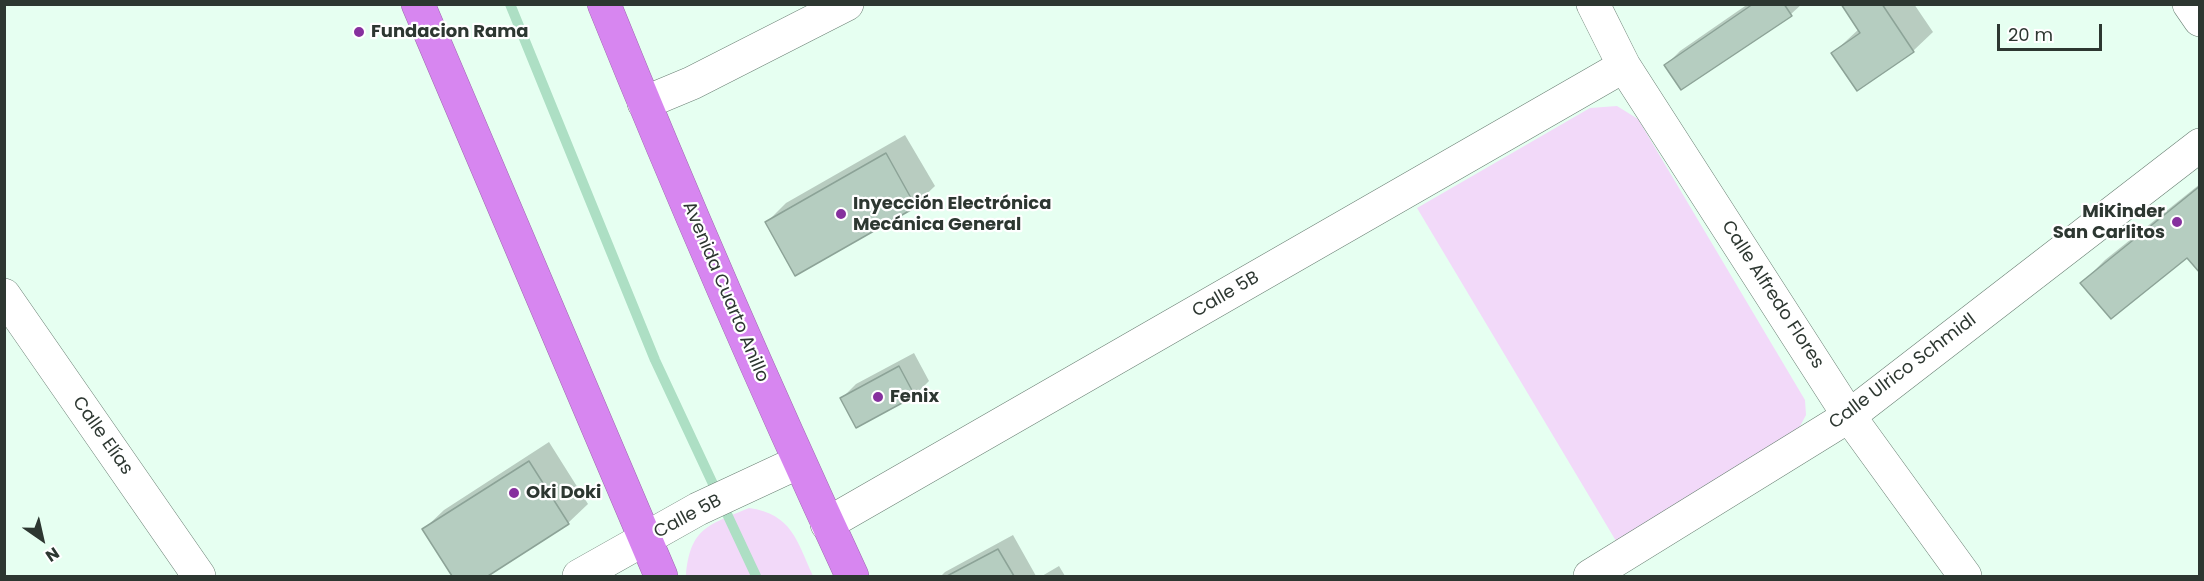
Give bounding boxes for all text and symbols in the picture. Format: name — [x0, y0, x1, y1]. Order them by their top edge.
scale bar — [2000, 12, 2105, 50]
place label: Fundacion Rama — [371, 21, 528, 43]
text: 20 m — [2008, 22, 2053, 47]
marker: Fundacion Rama — [352, 25, 366, 39]
place label: Inyección Electrónica Mecánica General — [853, 193, 1051, 236]
street label: Avenida Cuarto Anillo — [677, 198, 773, 386]
place label: MiKinder San Carlitos — [2053, 201, 2165, 244]
marker: Inyección Electrónica Mecánica General — [834, 207, 848, 221]
marker: MiKinder San Carlitos — [2170, 215, 2184, 229]
street label: Calle Alfredo Flores — [1716, 217, 1828, 373]
street label: Calle 5B — [1189, 267, 1263, 323]
street label: Calle Ulrico Schmidl — [1825, 310, 1981, 434]
place label: Fenix — [890, 386, 939, 408]
marker: Fenix — [871, 390, 885, 404]
street label: Calle Elías — [67, 393, 137, 479]
place label: Oki Doki — [526, 482, 601, 504]
marker: Oki Doki — [507, 486, 521, 500]
street label: Calle 5B — [651, 490, 725, 544]
north arrow — [12, 509, 72, 569]
text: N — [41, 541, 64, 567]

